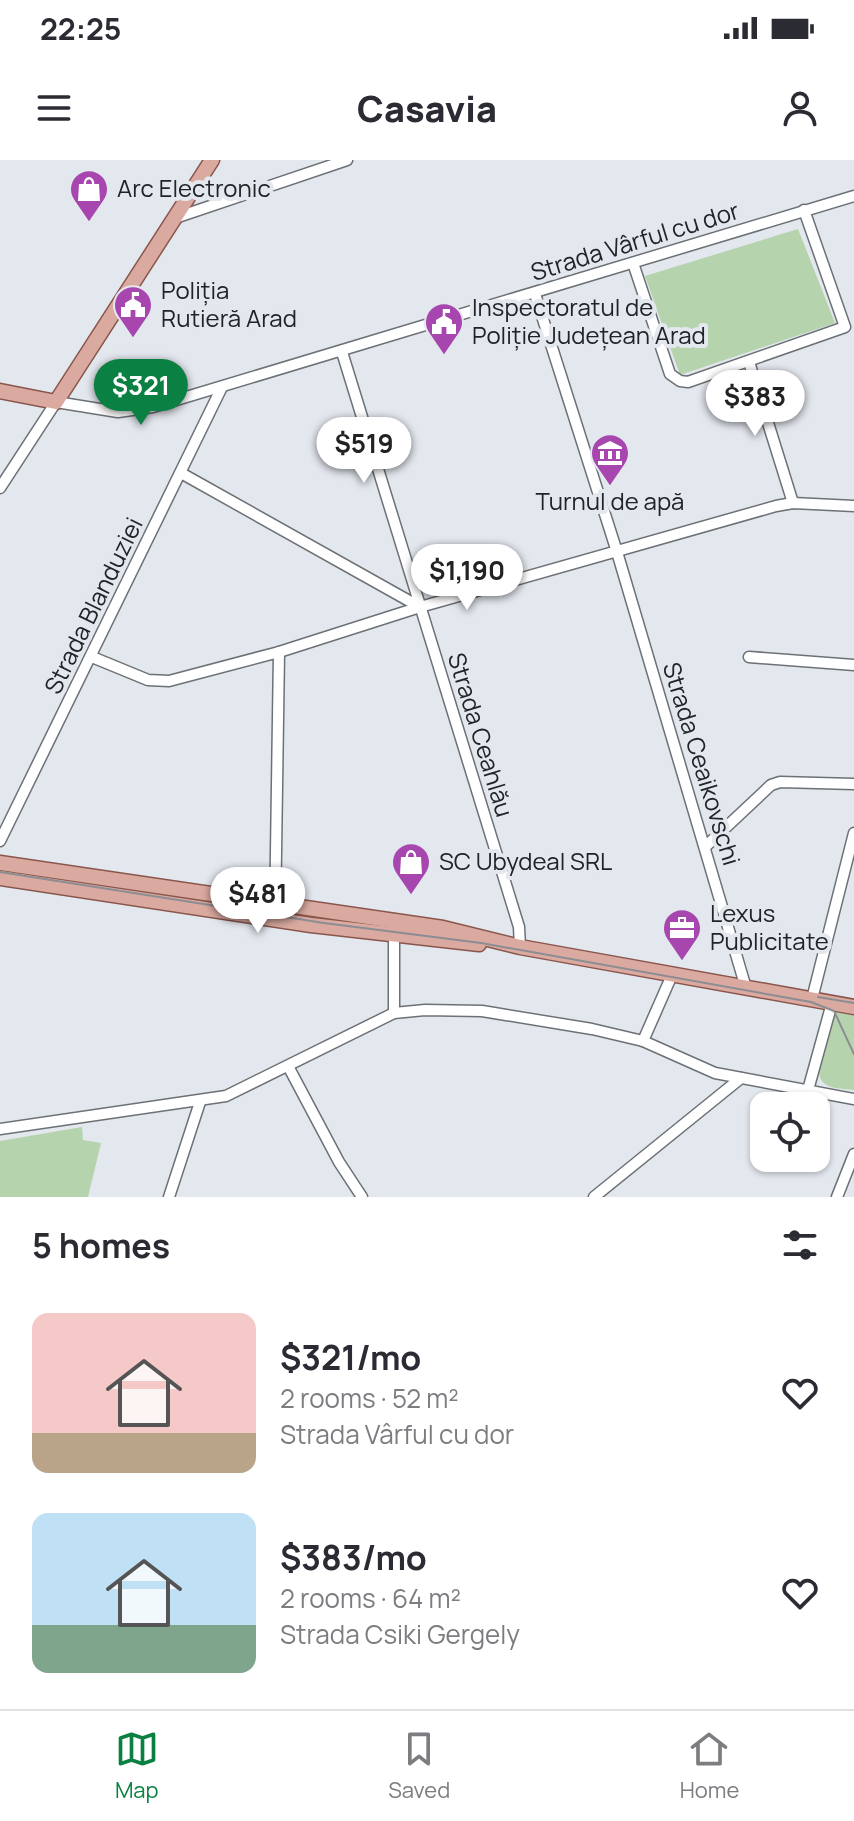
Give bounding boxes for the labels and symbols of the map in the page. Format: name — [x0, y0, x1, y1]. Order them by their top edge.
shop icon: Arc Electronic — [68, 168, 110, 223]
place label: Arc Electronic — [117, 171, 271, 204]
street label: Strada Vârful cu dor — [526, 193, 743, 288]
place label: Poliția Rutieră Arad — [161, 273, 297, 334]
public building icon: Poliția Rutieră Arad — [112, 284, 154, 339]
place label: Inspectoratul de Poliție Județean Arad — [472, 290, 706, 351]
public building icon: Inspectoratul de Poliție Județean Arad — [423, 301, 465, 356]
pin: $321 — [94, 359, 188, 427]
pin: $383 — [708, 370, 802, 438]
pin: $519 — [317, 417, 411, 485]
museum icon: Turnul de apă — [589, 432, 631, 487]
place label: Turnul de apă — [536, 484, 684, 517]
street label: Strada Blanduziei — [36, 512, 150, 699]
pin: $1,190 — [402, 544, 532, 612]
street label: Strada Ceahlău — [441, 648, 522, 821]
street label: Strada Ceaikovschi — [656, 658, 749, 869]
shop icon: SC Ubydeal SRL — [390, 841, 432, 896]
place label: SC Ubydeal SRL — [439, 844, 612, 877]
pin: $481 — [211, 867, 305, 935]
place label: Lexus Publicitate — [710, 896, 829, 957]
office icon: Lexus Publicitate — [661, 907, 703, 962]

